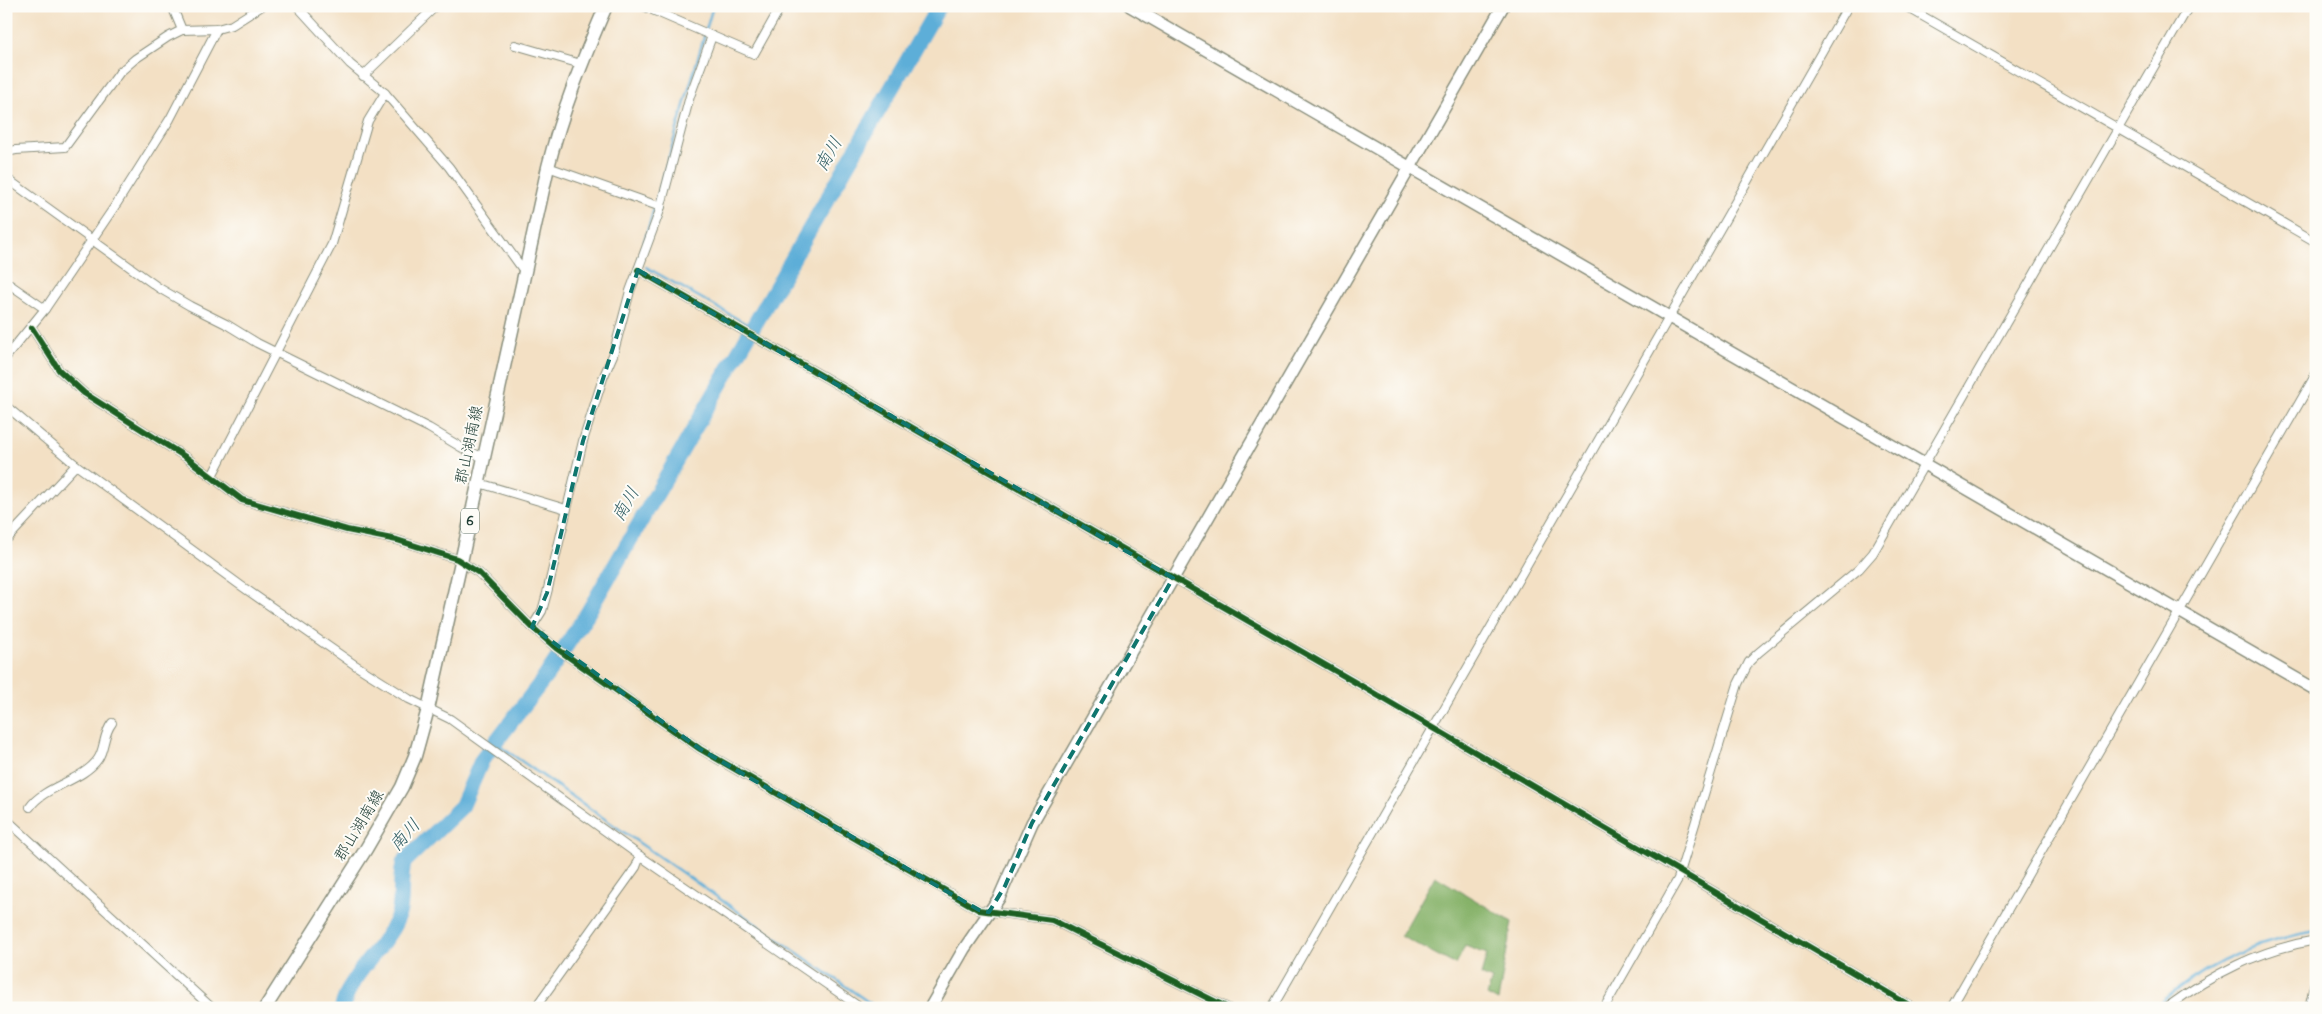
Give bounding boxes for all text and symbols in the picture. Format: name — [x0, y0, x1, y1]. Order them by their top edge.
water label: 南川 — [810, 133, 850, 177]
street label: 郡山湖南線 — [450, 403, 490, 487]
water label: 南川 — [607, 483, 647, 527]
road number: 6 — [461, 508, 479, 534]
street label: 郡山湖南線 — [329, 786, 391, 866]
water label: 南川 — [384, 814, 428, 858]

